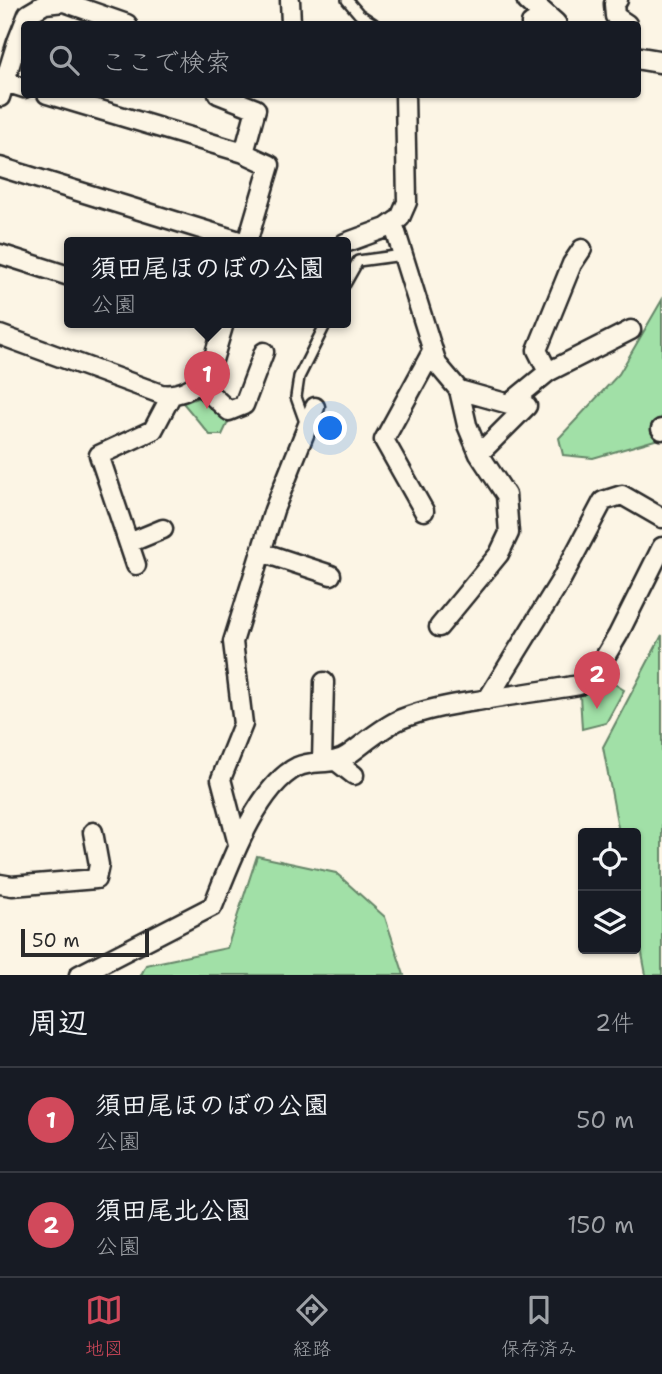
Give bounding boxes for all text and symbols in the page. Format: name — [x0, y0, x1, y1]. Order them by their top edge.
search box — [21, 21, 641, 98]
icon: search — [45, 41, 83, 79]
text: ここで検索 — [101, 44, 231, 79]
popup — [64, 237, 351, 328]
text: 須田尾ほのぼの公園 — [90, 250, 325, 285]
text: 公園 — [90, 289, 136, 319]
pin: 1 — [184, 351, 230, 409]
your location — [313, 411, 347, 445]
pin: 2 — [574, 651, 620, 709]
map controls — [578, 828, 641, 954]
button: locate — [578, 828, 641, 891]
button: layers — [578, 891, 641, 954]
scale bar — [21, 926, 149, 958]
text: 50 m — [32, 928, 80, 953]
text: 周辺 — [28, 1002, 88, 1043]
text: 2件 — [595, 1008, 634, 1038]
text: 須田尾ほのぼの公園 — [95, 1087, 329, 1122]
text: 1 — [46, 1105, 56, 1135]
text: 50 m — [576, 1105, 634, 1135]
text: 公園 — [95, 1126, 141, 1156]
text: 須田尾北公園 — [95, 1192, 251, 1227]
text: 2 — [43, 1210, 59, 1240]
text: 150 m — [567, 1210, 634, 1240]
text: 公園 — [95, 1231, 141, 1261]
tab: 地図 — [85, 1291, 123, 1361]
tab: 経路 — [293, 1291, 331, 1361]
tab: 保存済み — [501, 1291, 577, 1361]

